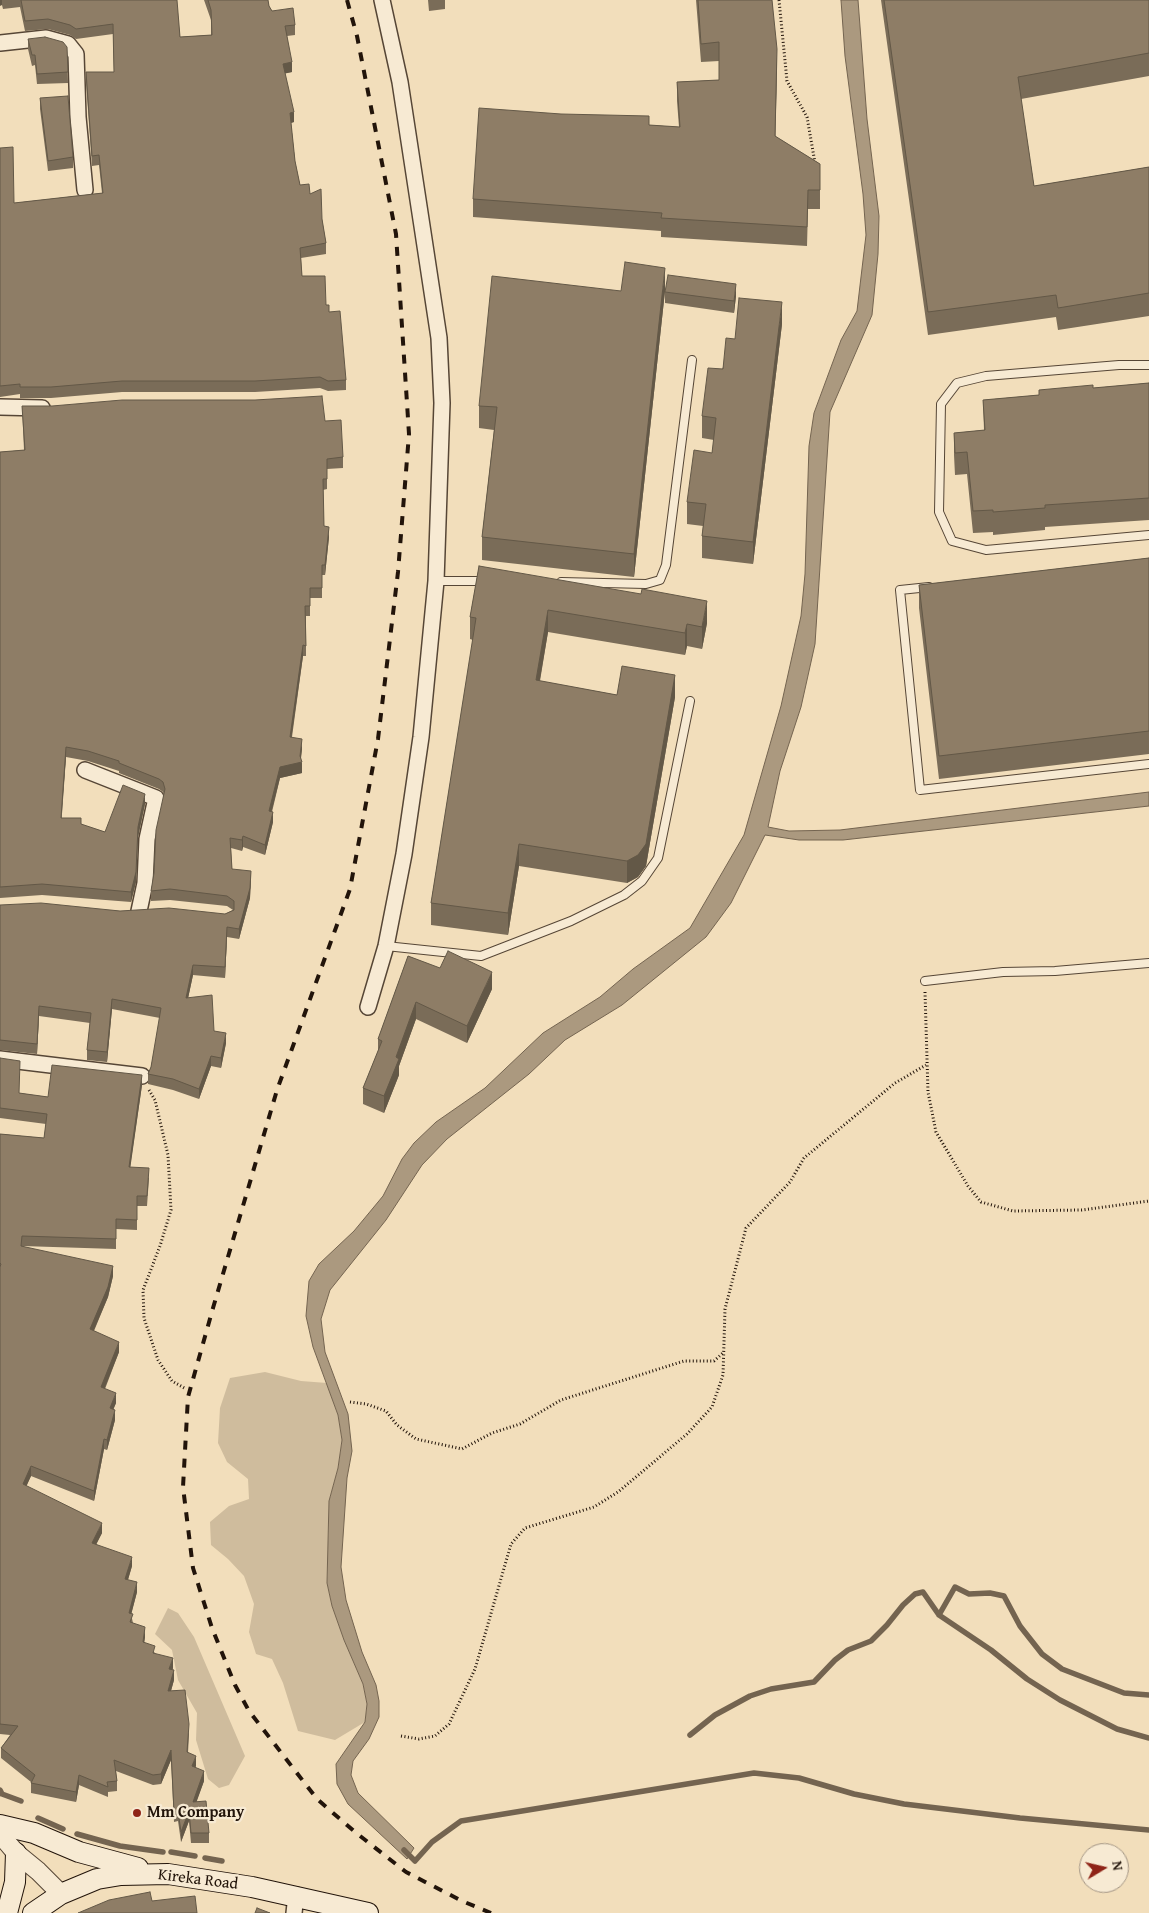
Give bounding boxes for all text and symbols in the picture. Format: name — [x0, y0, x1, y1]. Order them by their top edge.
place label: Mm Company — [147, 1803, 244, 1823]
marker: Mm Company — [131, 1807, 143, 1819]
north arrow — [1079, 1843, 1129, 1893]
text: N — [1107, 1860, 1128, 1872]
street label: Kireka Road — [157, 1866, 239, 1894]

